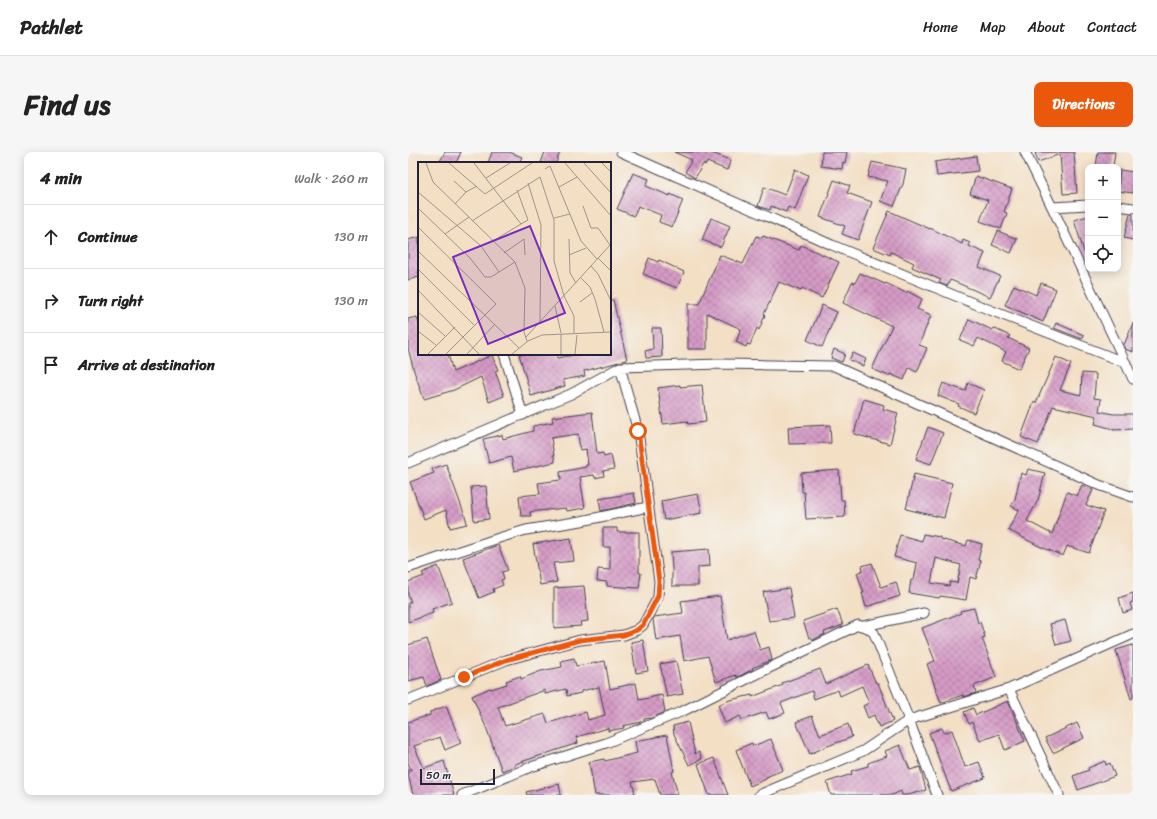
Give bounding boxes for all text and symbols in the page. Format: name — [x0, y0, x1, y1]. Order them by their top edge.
text: Pathlet — [20, 11, 83, 44]
text: Home — [923, 15, 958, 40]
text: Map — [980, 15, 1006, 40]
text: About — [1028, 15, 1065, 40]
text: Contact — [1087, 15, 1137, 40]
text: Find us — [24, 80, 111, 129]
button: Directions — [1034, 82, 1133, 127]
inset map — [418, 162, 611, 355]
text: 4 min — [40, 163, 82, 193]
map controls — [1085, 164, 1121, 272]
button: + — [1085, 164, 1121, 200]
text: Walk · 260 m — [294, 167, 368, 190]
button: − — [1085, 200, 1121, 236]
text: Continue — [78, 224, 138, 250]
text: 130 m — [334, 225, 368, 248]
icon: ahead — [40, 226, 62, 248]
button: locate — [1085, 236, 1121, 272]
text: Turn right — [78, 288, 143, 314]
text: 130 m — [334, 289, 368, 312]
icon: right — [40, 290, 62, 312]
text: Arrive at destination — [78, 352, 215, 378]
icon: arrive — [40, 354, 62, 376]
route start — [629, 422, 647, 440]
route end — [455, 668, 473, 686]
text: 50 m — [426, 766, 451, 785]
scale bar — [420, 767, 495, 786]

